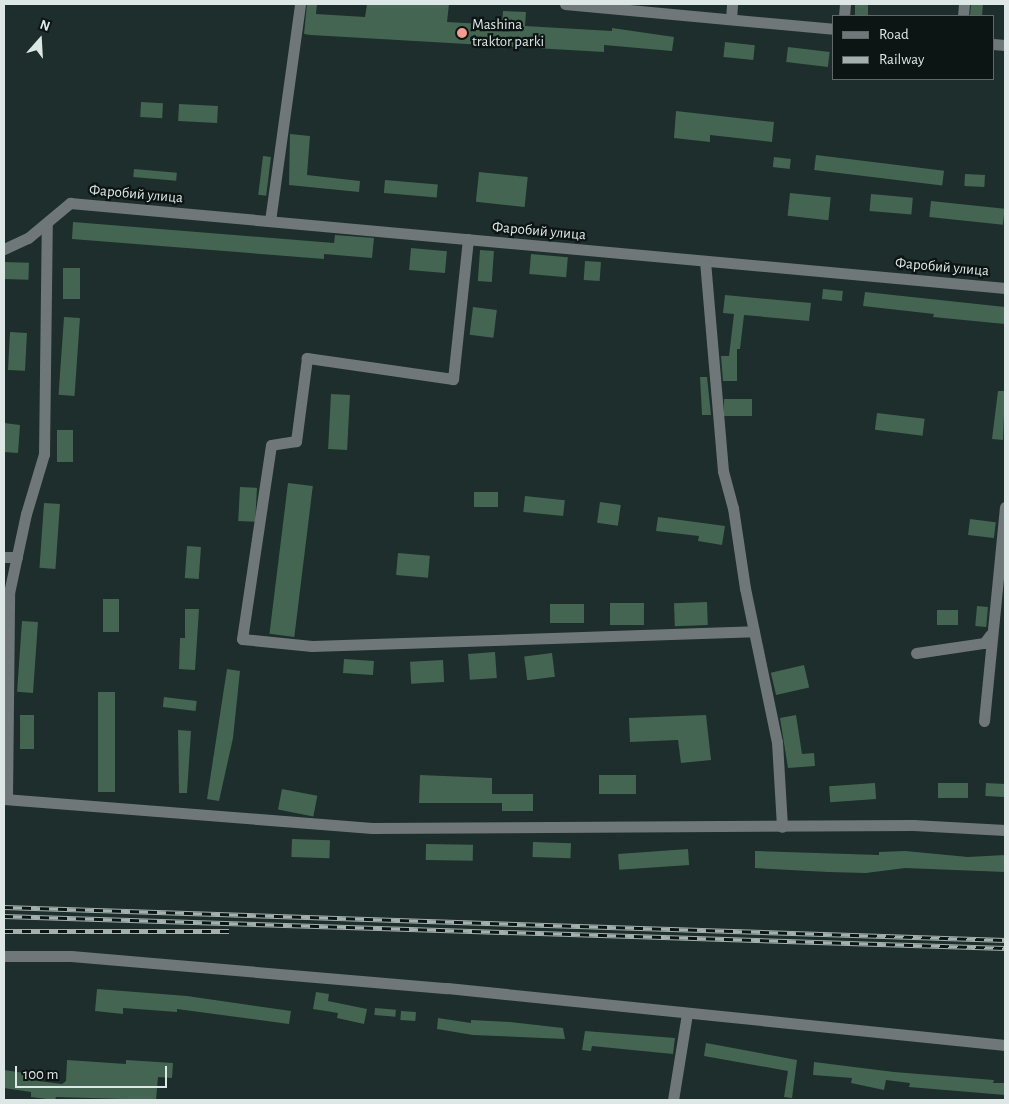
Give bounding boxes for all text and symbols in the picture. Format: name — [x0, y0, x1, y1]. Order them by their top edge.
north arrow — [15, 15, 65, 65]
place label: Mashina traktor parki — [472, 15, 544, 50]
legend — [832, 15, 994, 80]
text: N — [38, 18, 52, 34]
marker: Mashina traktor parki — [456, 27, 468, 39]
text: Road — [879, 27, 909, 42]
text: Railway — [879, 52, 924, 67]
street label: Фаробий улица — [88, 181, 184, 207]
street label: Фаробий улица — [491, 218, 587, 244]
street label: Фаробий улица — [894, 254, 990, 280]
scale bar — [18, 1056, 170, 1088]
text: 100 m — [23, 1067, 58, 1082]

